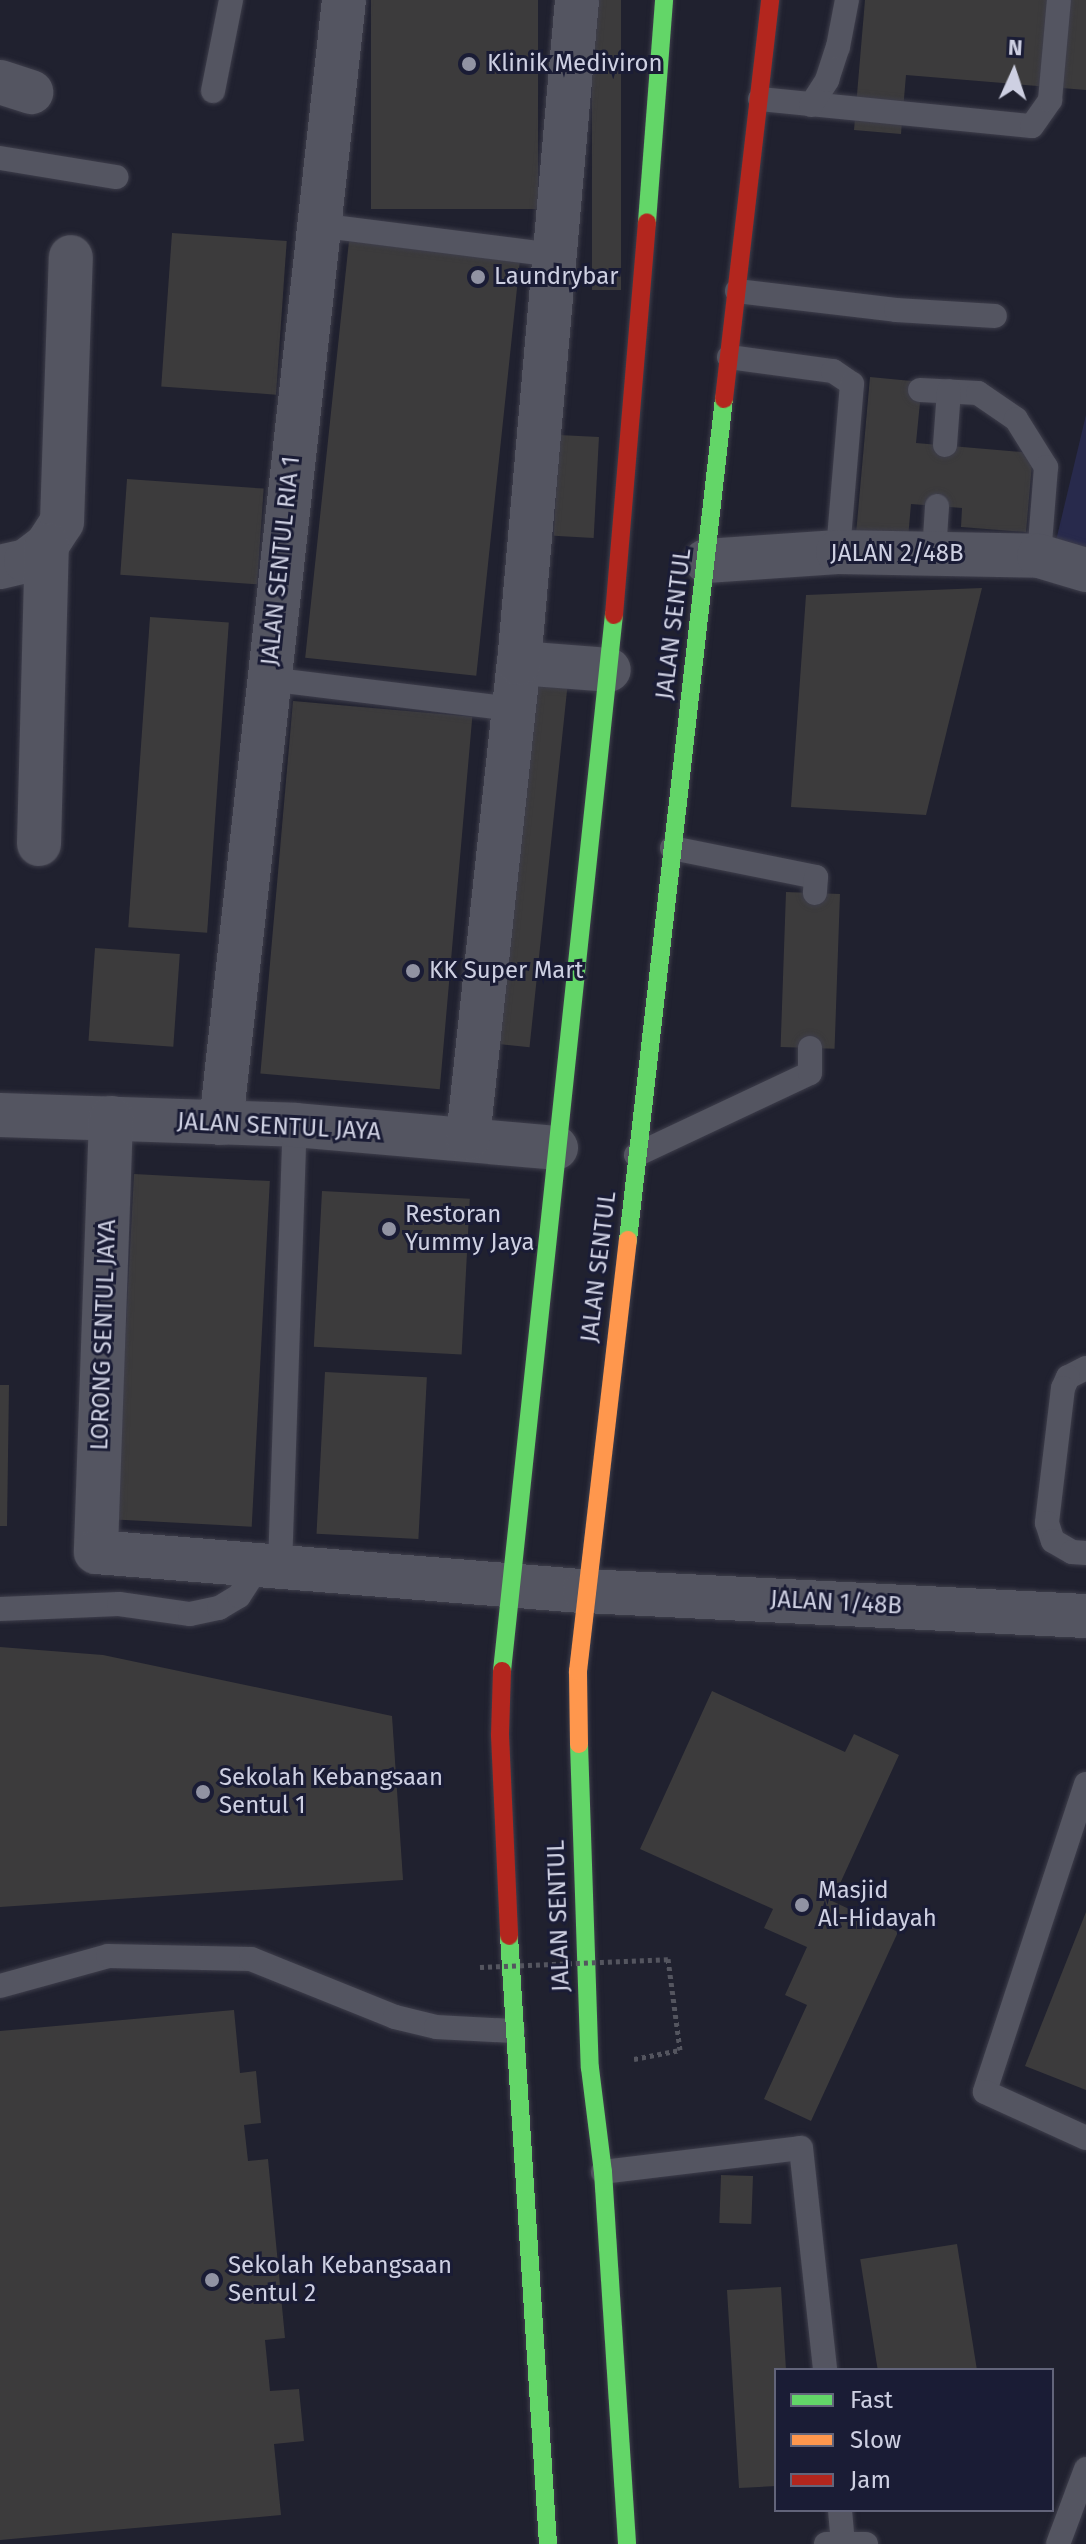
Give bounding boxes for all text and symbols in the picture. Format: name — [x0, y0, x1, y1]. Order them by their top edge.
north arrow — [974, 32, 1054, 112]
text: N — [1007, 34, 1023, 61]
place label: Klinik Mediviron — [487, 50, 662, 78]
marker: Klinik Mediviron — [458, 53, 480, 75]
place label: Laundrybar — [494, 263, 619, 291]
marker: Laundrybar — [469, 268, 487, 286]
street label: JALAN SENTUL RIA 1 — [256, 455, 306, 667]
street label: JALAN 2/48B — [830, 540, 964, 568]
street label: JALAN SENTUL — [650, 547, 698, 701]
place label: KK Super Mart — [429, 957, 583, 985]
marker: KK Super Mart — [404, 962, 422, 980]
street label: JALAN SENTUL JAYA — [176, 1107, 382, 1147]
street label: JALAN SENTUL — [575, 1190, 623, 1344]
place label: Restoran Yummy Jaya — [405, 1201, 535, 1257]
street label: LORONG SENTUL JAYA — [86, 1219, 122, 1451]
marker: Restoran Yummy Jaya — [380, 1220, 398, 1238]
street label: JALAN 1/48B — [769, 1585, 903, 1621]
place label: Sekolah Kebangsaan Sentul 1 — [219, 1764, 443, 1820]
marker: Sekolah Kebangsaan Sentul 1 — [194, 1783, 212, 1801]
street label: JALAN SENTUL — [542, 1839, 576, 1993]
place label: Masjid Al-Hidayah — [818, 1877, 937, 1933]
marker: Masjid Al-Hidayah — [793, 1896, 811, 1914]
place label: Sekolah Kebangsaan Sentul 2 — [228, 2252, 452, 2308]
marker: Sekolah Kebangsaan Sentul 2 — [203, 2271, 221, 2289]
legend — [774, 2368, 1054, 2512]
text: Fast — [850, 2386, 893, 2414]
text: Slow — [850, 2426, 901, 2454]
text: Jam — [850, 2466, 891, 2494]

